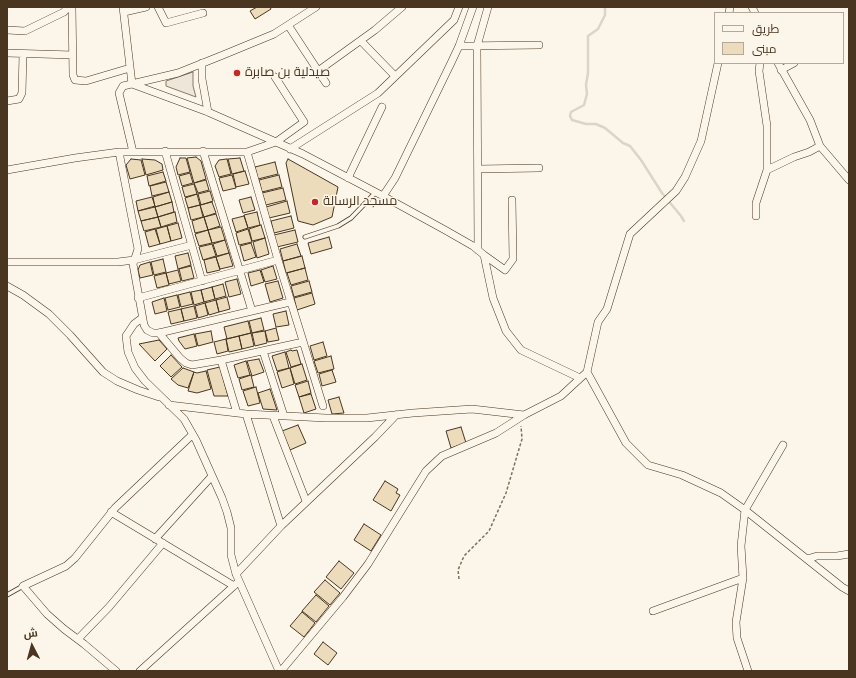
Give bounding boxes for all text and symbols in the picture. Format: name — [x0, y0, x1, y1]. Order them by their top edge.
legend — [714, 12, 844, 64]
text: طريق — [752, 21, 779, 37]
text: مبنى — [752, 41, 777, 57]
place label: صيدلية بن صابرة — [245, 65, 330, 81]
marker: صيدلية بن صابرة — [232, 68, 242, 78]
place label: مسجد الرسالة — [323, 194, 397, 210]
marker: مسجد الرسالة — [310, 197, 320, 207]
text: ش — [23, 625, 39, 642]
north arrow — [12, 626, 52, 666]

